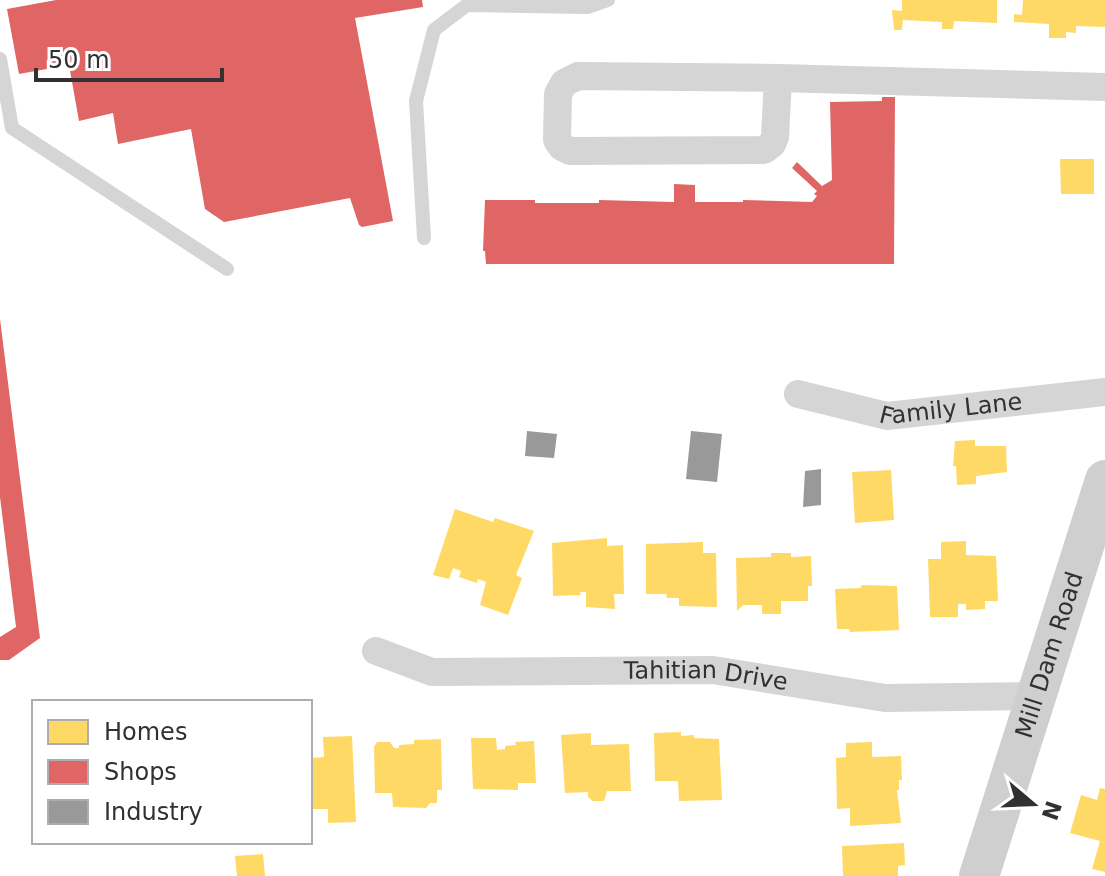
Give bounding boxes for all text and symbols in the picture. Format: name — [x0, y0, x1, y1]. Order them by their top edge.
scale bar — [36, 32, 222, 82]
text: 50 m — [48, 46, 110, 74]
street label: Family Lane — [877, 387, 1024, 431]
street label: Mill Dam Road — [1010, 568, 1089, 742]
street label: Tahitian Drive — [623, 656, 790, 696]
legend — [32, 700, 312, 844]
text: Homes — [104, 718, 187, 746]
text: Shops — [104, 758, 177, 786]
north arrow — [993, 764, 1073, 844]
text: Industry — [104, 798, 203, 826]
text: N — [1037, 798, 1066, 823]

